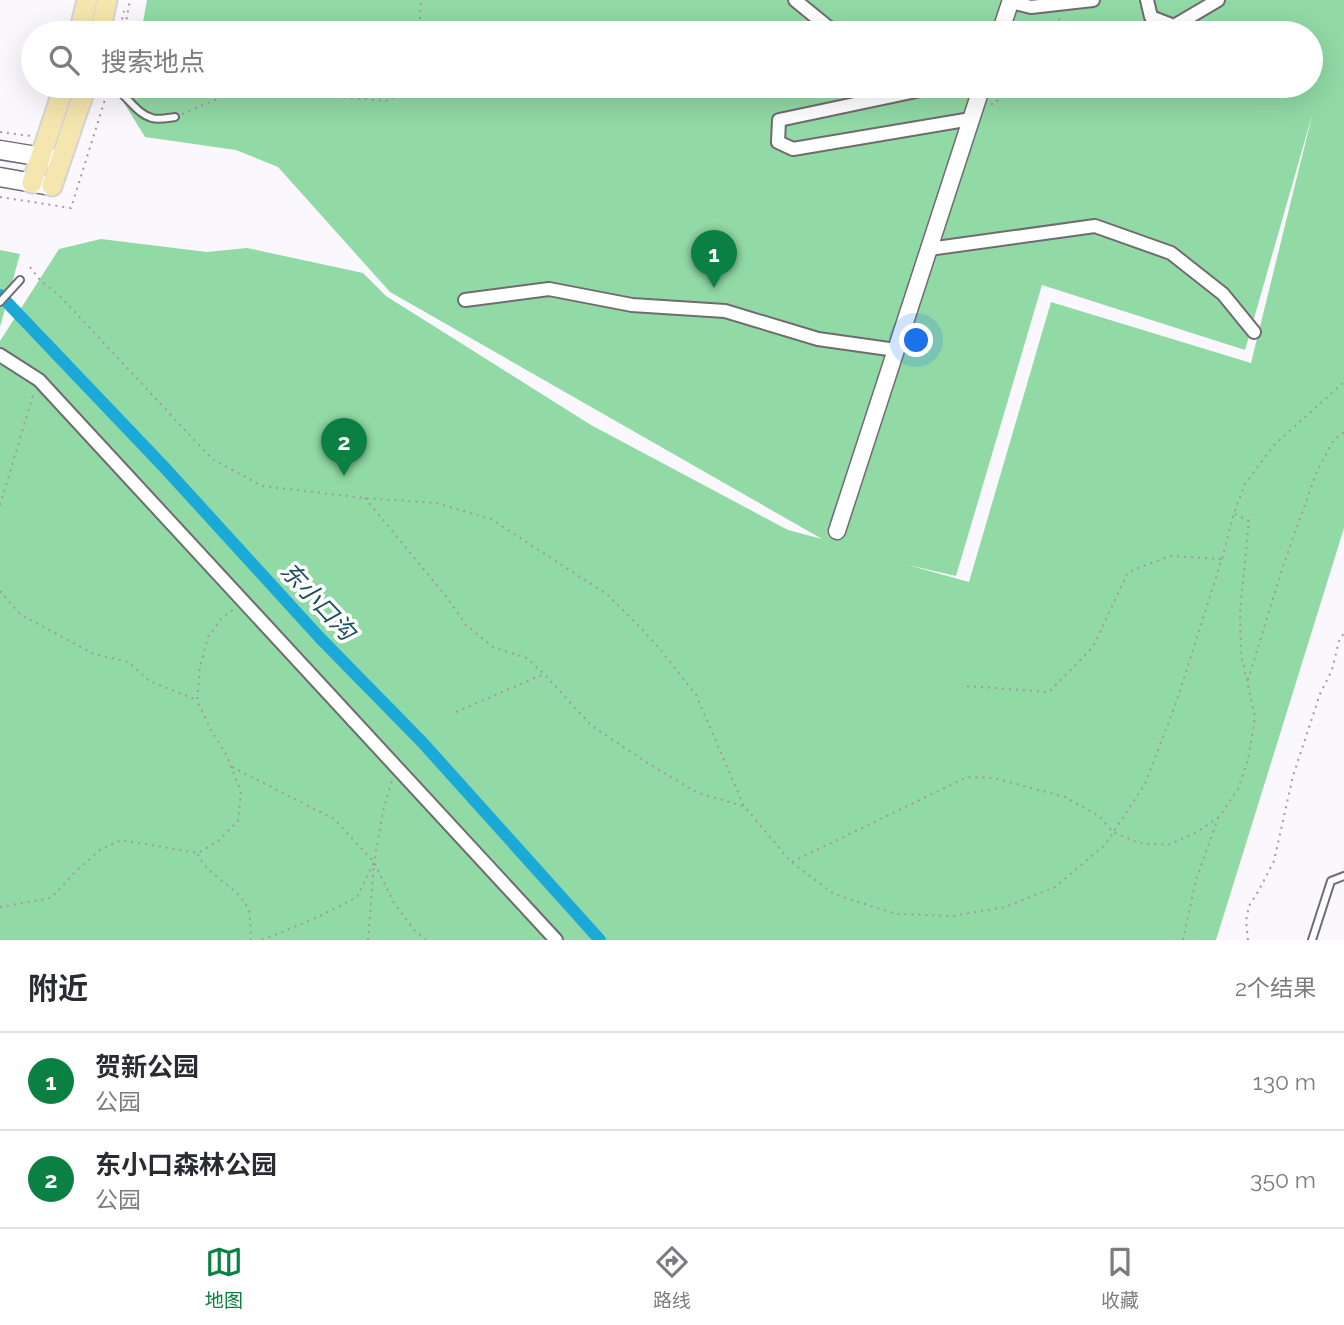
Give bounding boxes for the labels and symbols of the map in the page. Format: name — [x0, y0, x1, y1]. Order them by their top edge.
pin: 1 — [691, 230, 737, 288]
your location — [899, 323, 933, 357]
pin: 2 — [321, 418, 367, 476]
water label: 东小口沟 — [275, 556, 363, 648]

